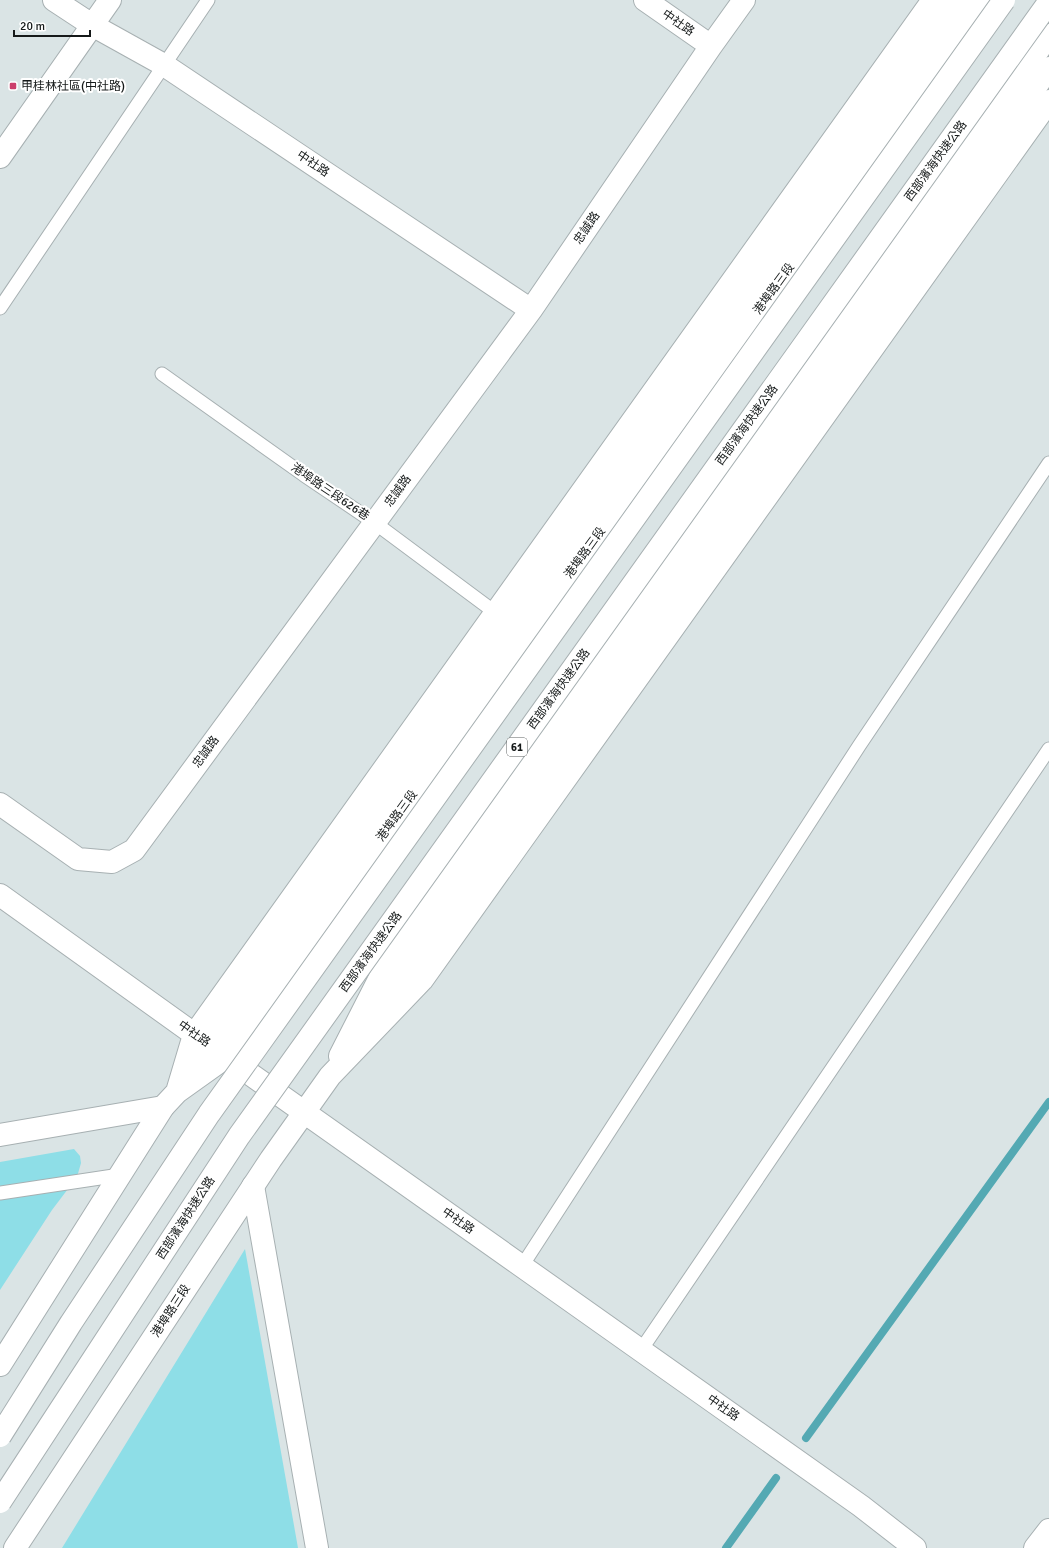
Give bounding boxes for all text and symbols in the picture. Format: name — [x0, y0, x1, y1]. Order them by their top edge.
street label: 中社路 — [659, 7, 697, 39]
scale bar — [14, 12, 90, 38]
text: 20 m — [20, 19, 45, 34]
place label: 甲桂林社區(中社路) — [21, 79, 125, 94]
marker: 甲桂林社區(中社路) — [8, 81, 18, 91]
street label: 西部濱海快速公路 — [902, 118, 970, 204]
street label: 中社路 — [294, 148, 332, 180]
street label: 忠誠路 — [571, 209, 603, 247]
street label: 港埠路三段 — [750, 260, 798, 318]
street label: 西部濱海快速公路 — [713, 382, 781, 468]
street label: 港埠路三段626巷 — [288, 460, 372, 524]
street label: 忠誠路 — [381, 472, 415, 510]
street label: 港埠路三段 — [561, 524, 609, 582]
street label: 西部濱海快速公路 — [525, 646, 593, 732]
street label: 忠誠路 — [189, 733, 223, 771]
road number: 61 — [507, 738, 527, 756]
street label: 港埠路三段 — [373, 787, 421, 845]
street label: 西部濱海快速公路 — [337, 909, 405, 995]
street label: 中社路 — [175, 1018, 213, 1050]
street label: 西部濱海快速公路 — [154, 1174, 218, 1262]
street label: 中社路 — [439, 1205, 477, 1237]
street label: 港埠路三段 — [148, 1282, 194, 1340]
street label: 中社路 — [704, 1392, 742, 1424]

